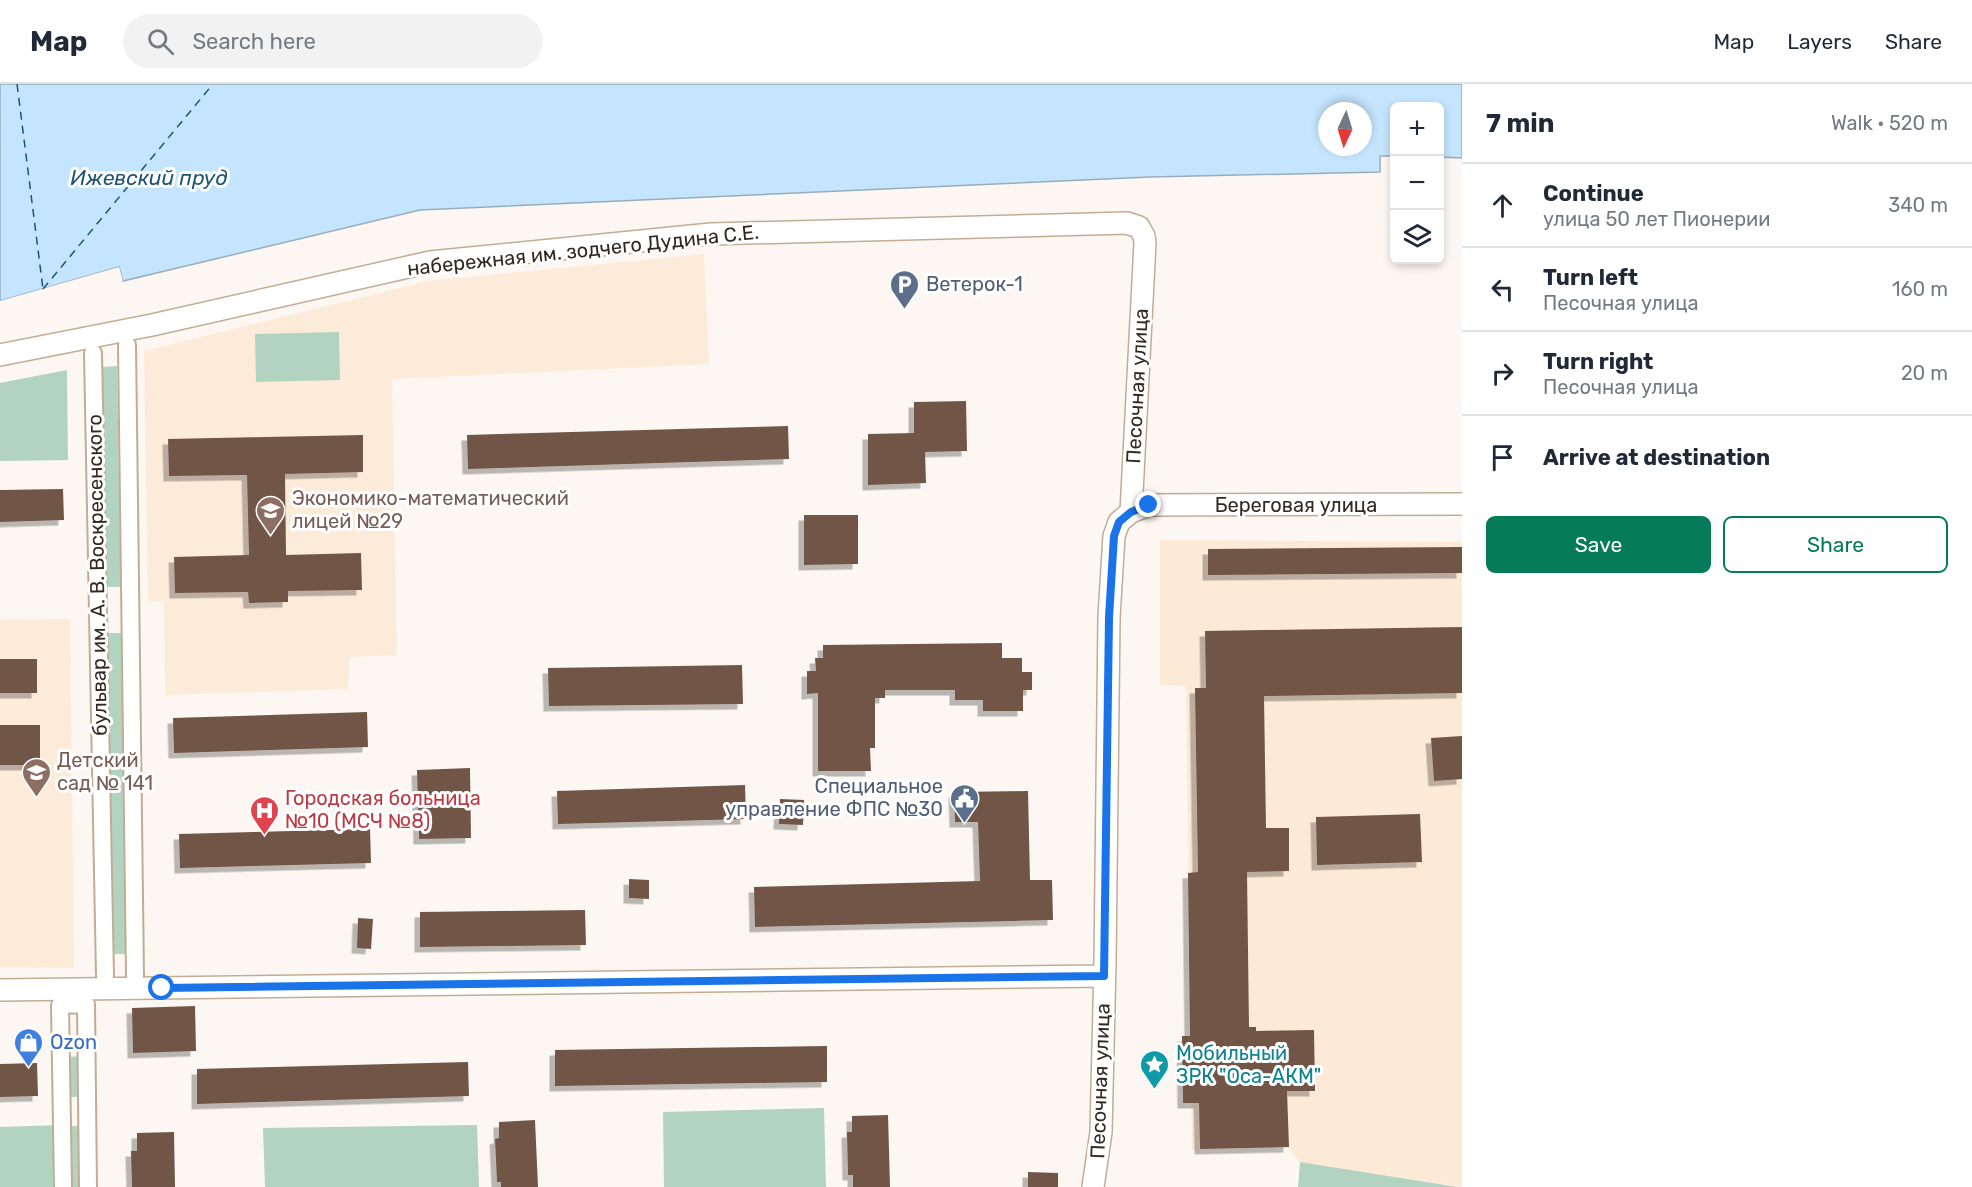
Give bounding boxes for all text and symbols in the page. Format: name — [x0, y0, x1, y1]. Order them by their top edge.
search box — [123, 14, 543, 68]
text: Map — [30, 25, 87, 58]
icon: search — [144, 25, 177, 58]
text: Search here — [192, 28, 316, 55]
text: Map — [1713, 29, 1754, 54]
text: Layers — [1787, 29, 1852, 54]
text: Share — [1885, 29, 1942, 54]
north arrow — [1318, 102, 1372, 156]
map controls — [1390, 102, 1444, 264]
button: + — [1390, 102, 1444, 156]
text: 7 min — [1486, 108, 1554, 139]
text: Walk · 520 m — [1831, 111, 1948, 135]
button: − — [1390, 156, 1444, 210]
water label: Ижевский пруд — [70, 165, 228, 190]
text: Continue — [1543, 180, 1644, 207]
icon: ahead — [1486, 189, 1519, 222]
text: 340 m — [1888, 193, 1948, 217]
text: улица 50 лет Пионерии — [1543, 207, 1770, 231]
button: layers — [1390, 210, 1444, 264]
street label: набережная им. зодчего Дудина С.Е. — [406, 220, 760, 280]
text: Turn left — [1543, 264, 1638, 291]
parking icon: Ветерок-1 — [889, 268, 921, 310]
place label: Ветерок-1 — [926, 272, 1023, 296]
icon: left — [1486, 273, 1519, 306]
text: 160 m — [1892, 277, 1948, 301]
text: Песочная улица — [1543, 291, 1699, 315]
street label: Песочная улица — [1121, 308, 1153, 464]
text: Turn right — [1543, 348, 1653, 375]
icon: right — [1486, 357, 1519, 390]
text: 20 m — [1901, 361, 1948, 385]
text: Песочная улица — [1543, 375, 1699, 399]
street label: бульвар им. А. В. Воскресенского — [82, 414, 112, 736]
icon: arrive — [1486, 441, 1519, 474]
text: Arrive at destination — [1543, 444, 1770, 471]
place label: Экономико-математический лицей №29 — [292, 486, 569, 533]
route end — [1135, 491, 1161, 517]
street label: Береговая улица — [1215, 493, 1377, 517]
school or university icon: Экономико-математический лицей №29 — [255, 494, 287, 536]
button: Save — [1486, 516, 1711, 573]
button: Share — [1723, 516, 1948, 573]
place label: Детский сад № 141 — [57, 748, 153, 795]
school or university icon: Детский сад № 141 — [20, 756, 52, 798]
place label: Специальное управление ФПС №30 — [725, 774, 943, 821]
public building icon: Специальное управление ФПС №30 — [948, 782, 980, 824]
place label: Городская больница №10 (МСЧ №8) — [285, 786, 481, 833]
hospital icon: Городская больница №10 (МСЧ №8) — [248, 794, 280, 836]
route start — [148, 974, 174, 1000]
street label: Песочная улица — [1085, 1003, 1115, 1159]
shop icon: Ozon — [13, 1026, 45, 1068]
place label: Ozon — [50, 1030, 97, 1054]
place label: Мобильный ЗРК "Оса-АКМ" — [1176, 1041, 1321, 1088]
place icon: Мобильный ЗРК "Оса-АКМ" — [1139, 1048, 1171, 1090]

